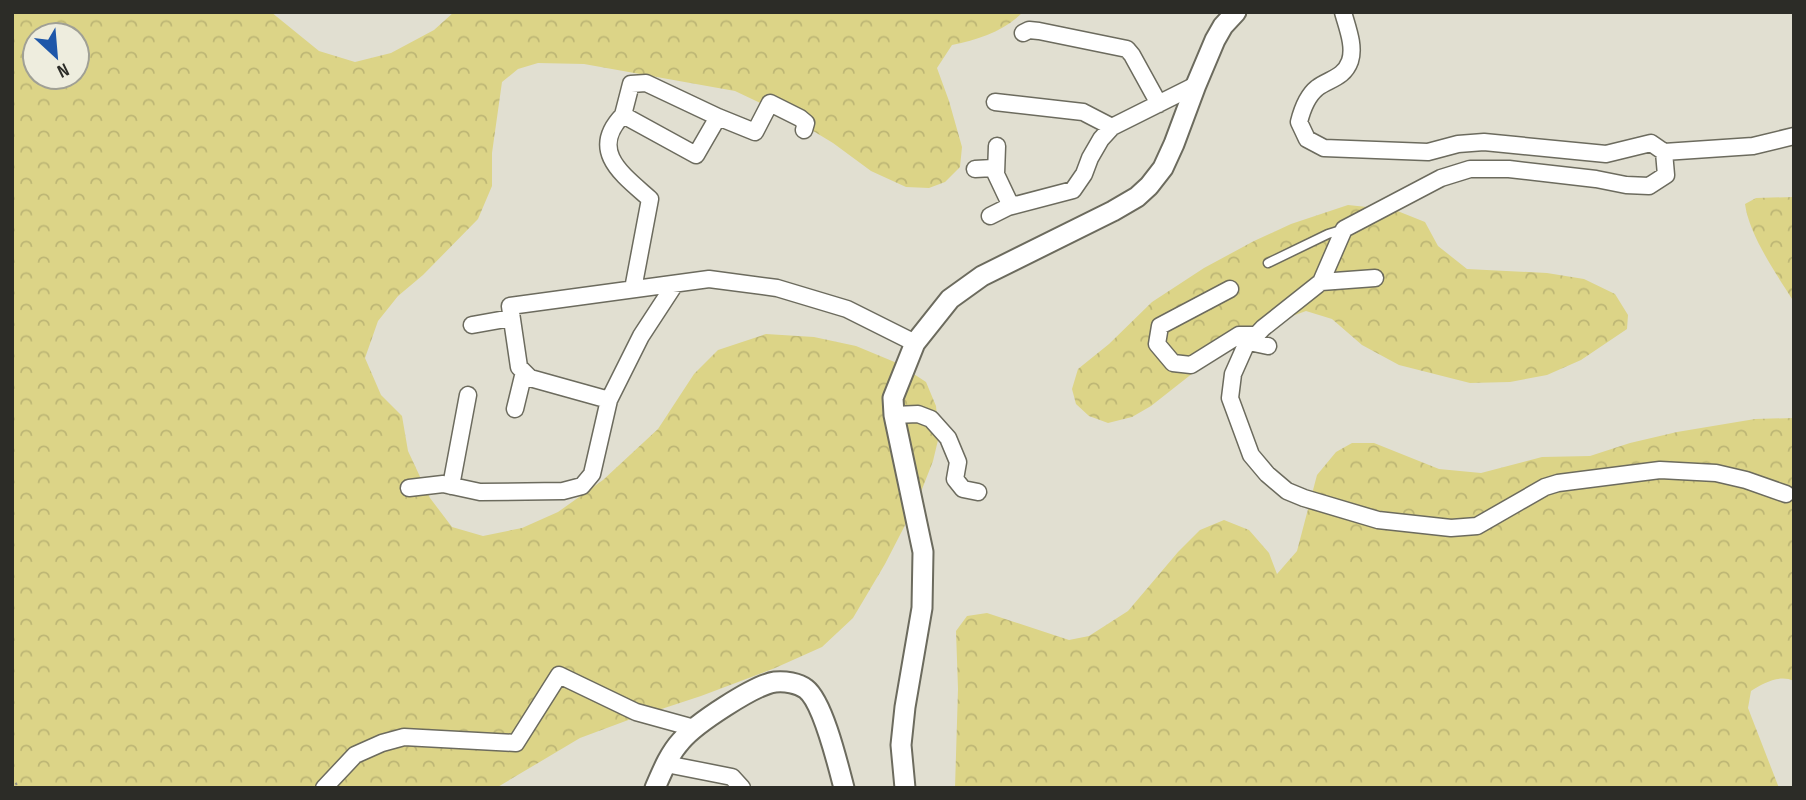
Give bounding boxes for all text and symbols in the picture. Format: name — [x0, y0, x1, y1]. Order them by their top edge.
north arrow — [21, 21, 91, 91]
text: N — [53, 57, 72, 82]

